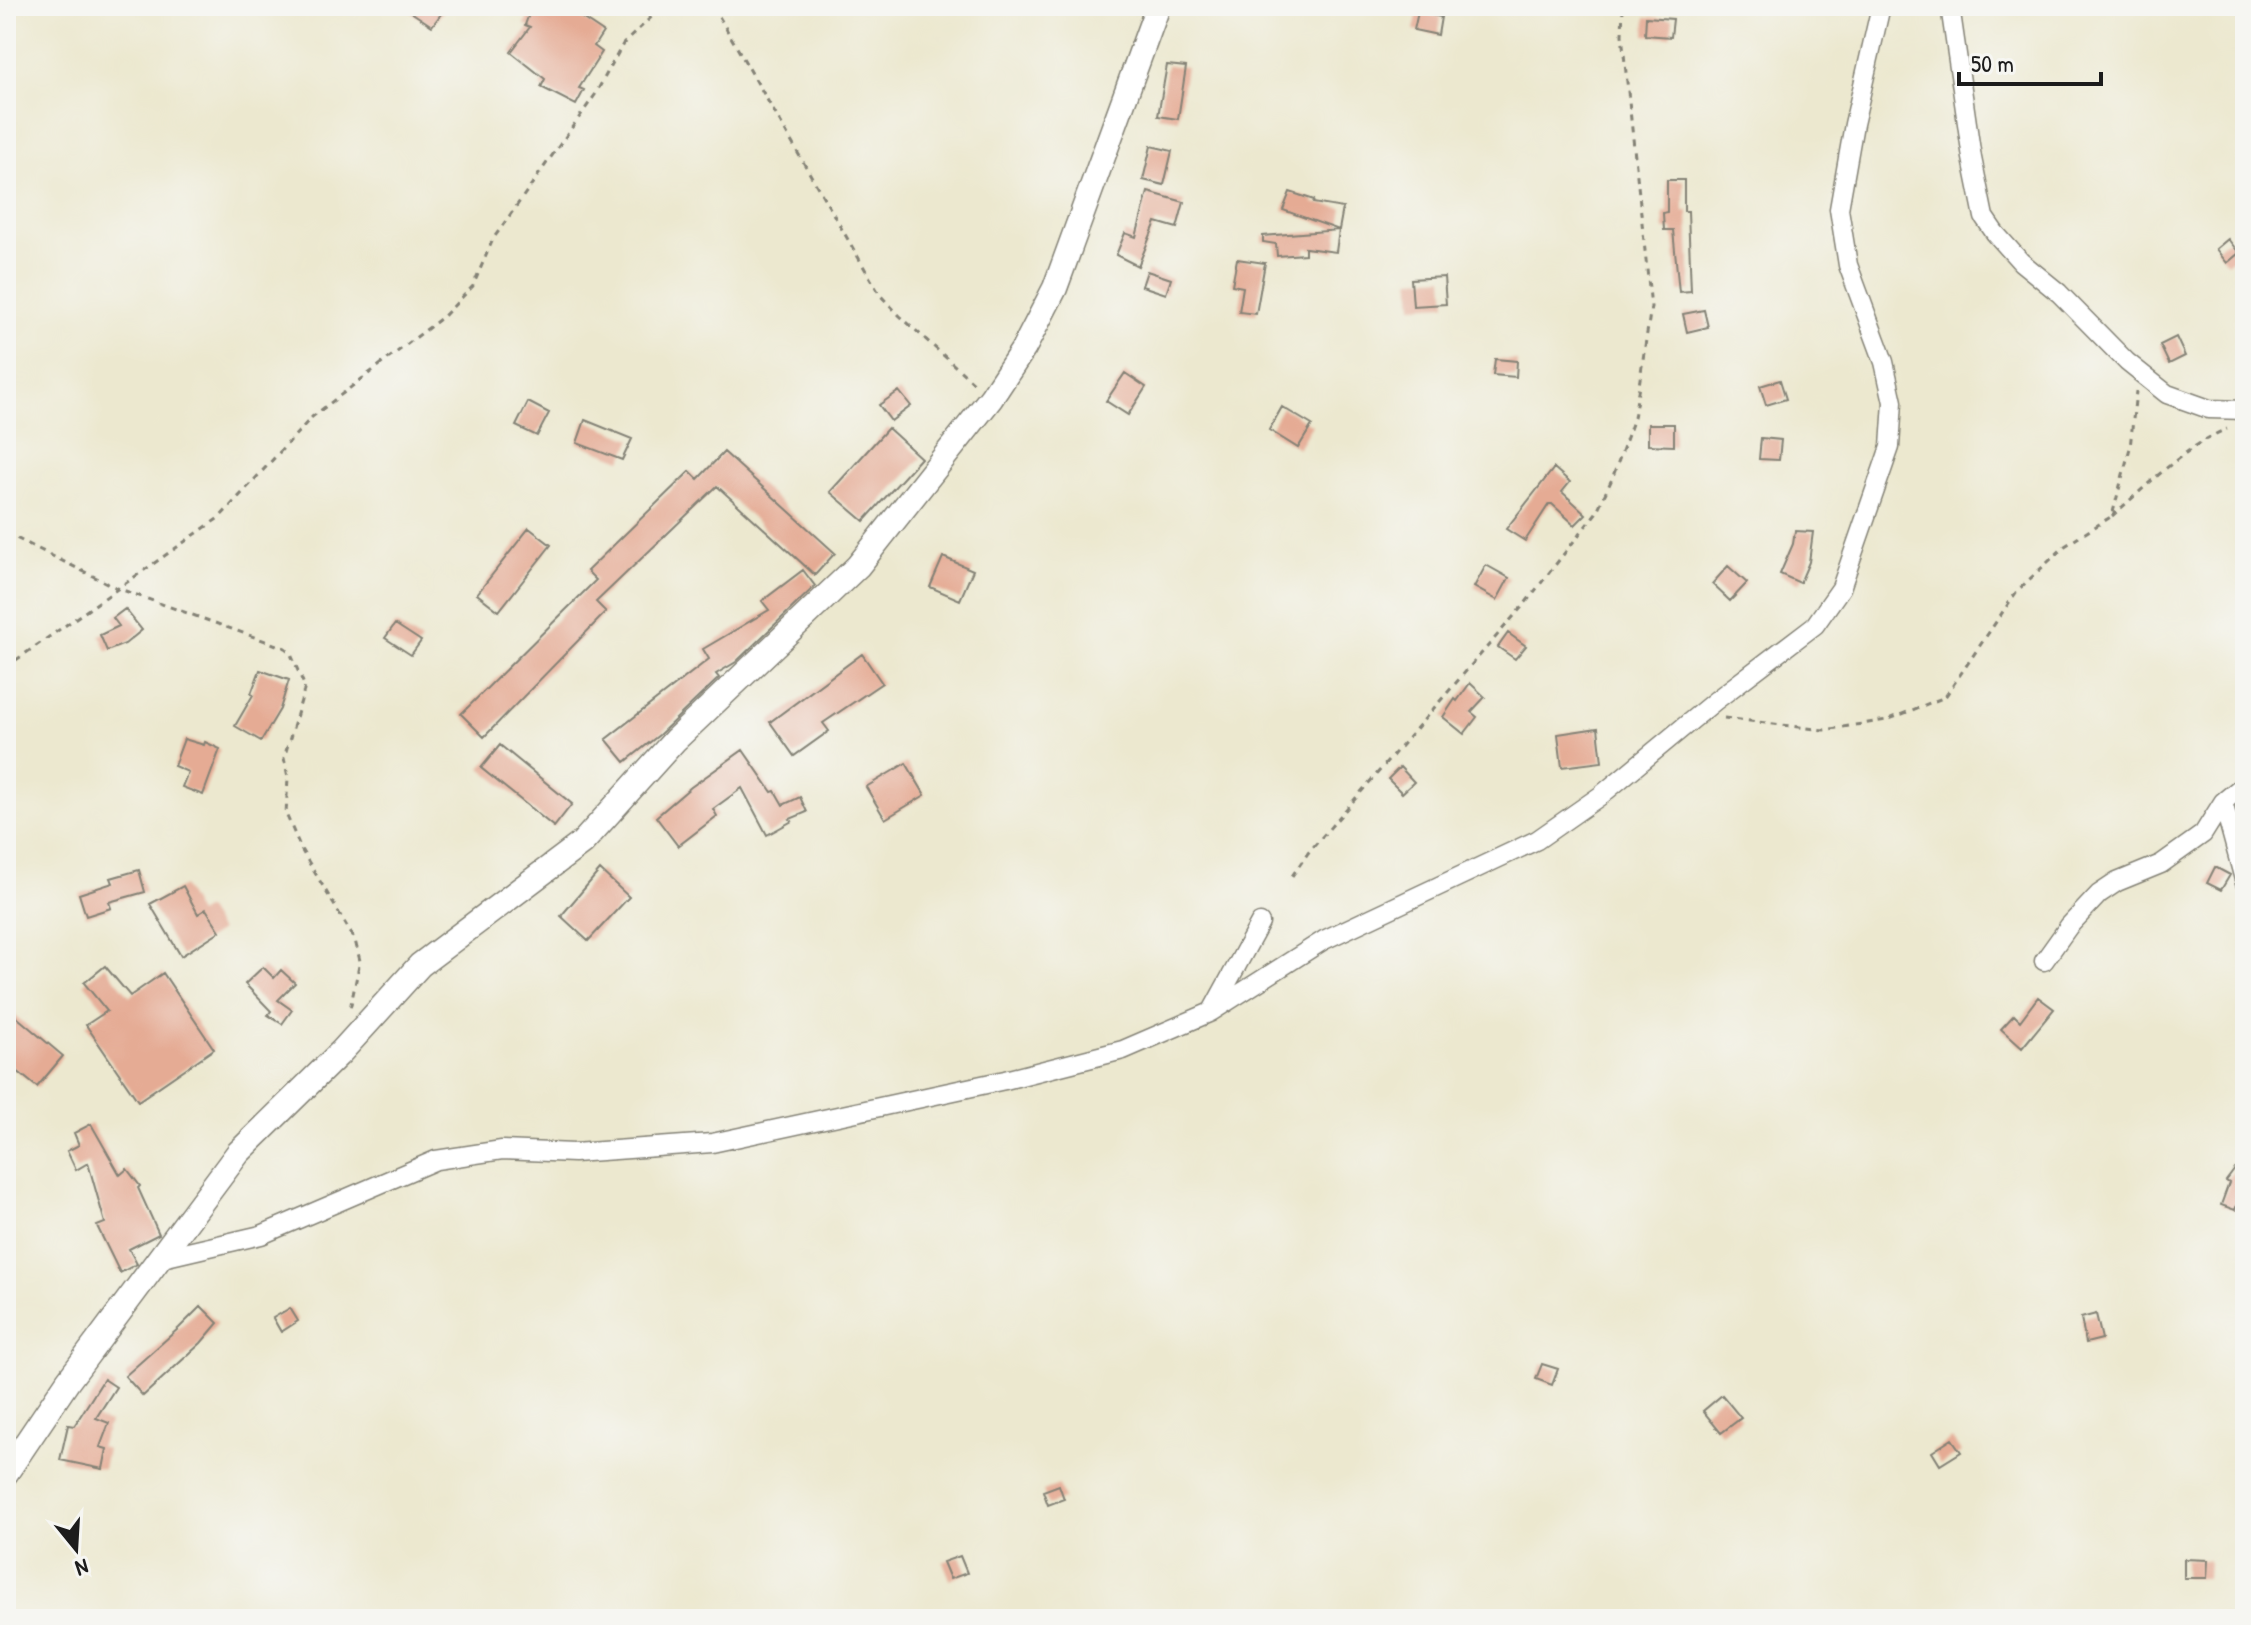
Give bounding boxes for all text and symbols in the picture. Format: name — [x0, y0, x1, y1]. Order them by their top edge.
scale bar — [1959, 36, 2101, 86]
text: 50 m — [1971, 47, 2014, 79]
north arrow — [36, 1509, 116, 1589]
text: N — [72, 1552, 92, 1584]

